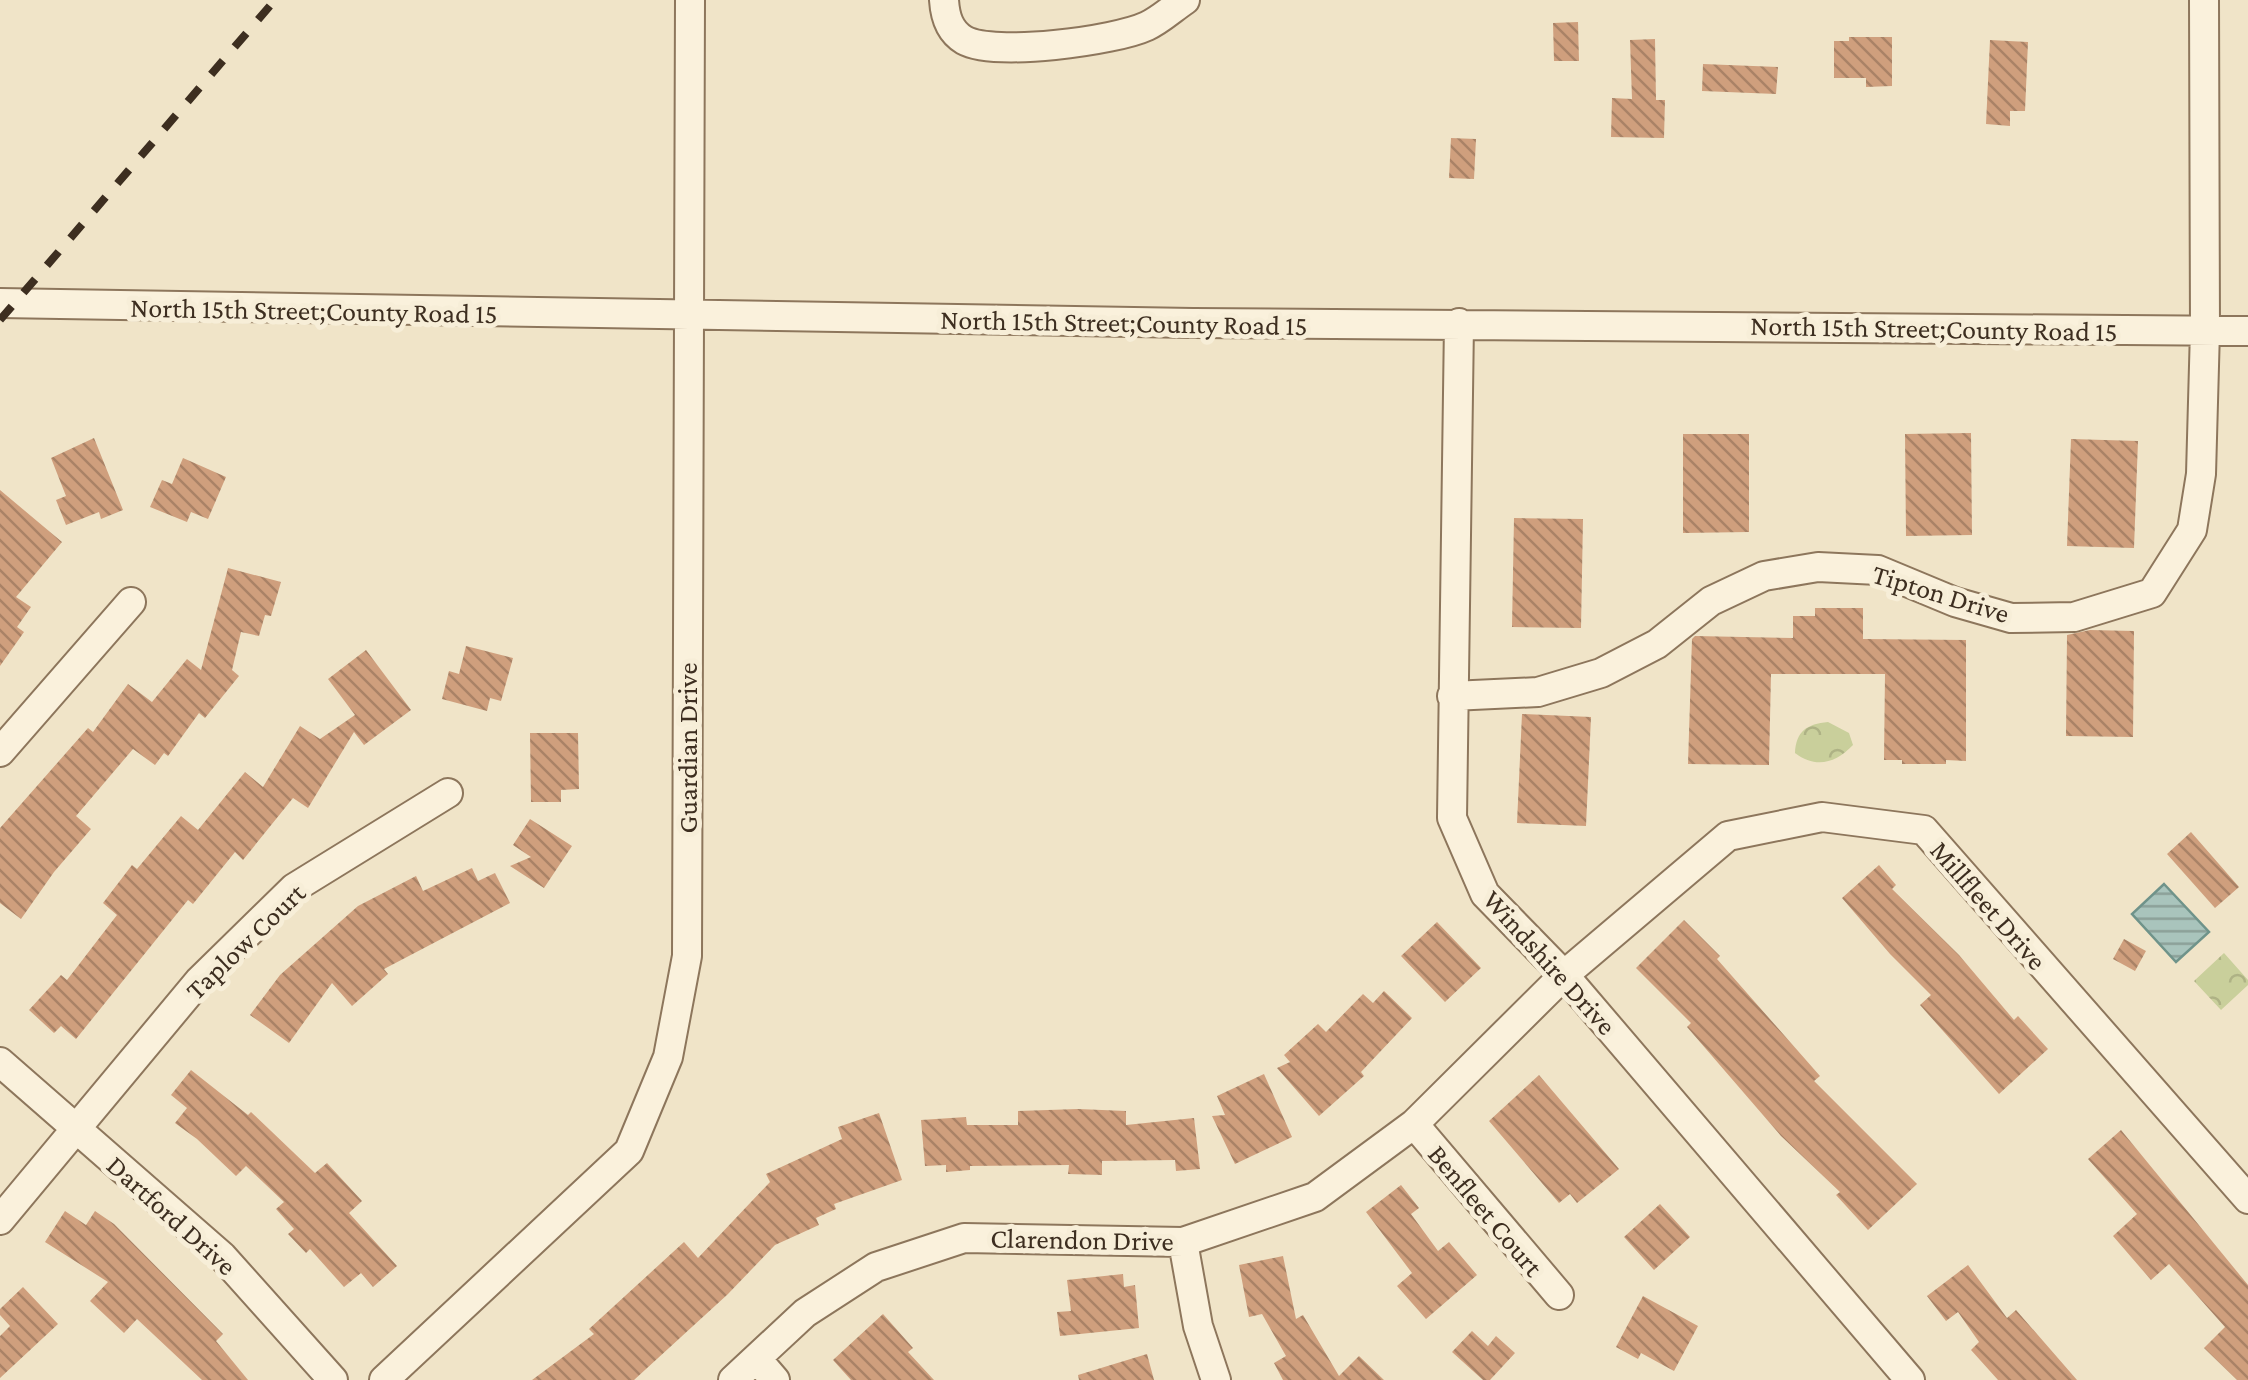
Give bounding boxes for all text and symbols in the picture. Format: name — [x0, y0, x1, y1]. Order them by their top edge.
street label: North 15th Street;County Road 15 — [130, 292, 498, 329]
street label: North 15th Street;County Road 15 — [940, 304, 1308, 341]
street label: North 15th Street;County Road 15 — [1750, 310, 2118, 347]
street label: Tipton Drive — [1869, 558, 2013, 629]
street label: Guardian Drive — [672, 662, 703, 834]
street label: Millfleet Drive — [1924, 835, 2053, 976]
street label: Taplow Court — [179, 876, 312, 1006]
street label: Windshire Drive — [1477, 884, 1623, 1041]
street label: Benfleet Court — [1422, 1139, 1550, 1283]
street label: Dartford Drive — [101, 1149, 243, 1281]
street label: Clarendon Drive — [990, 1222, 1174, 1257]

